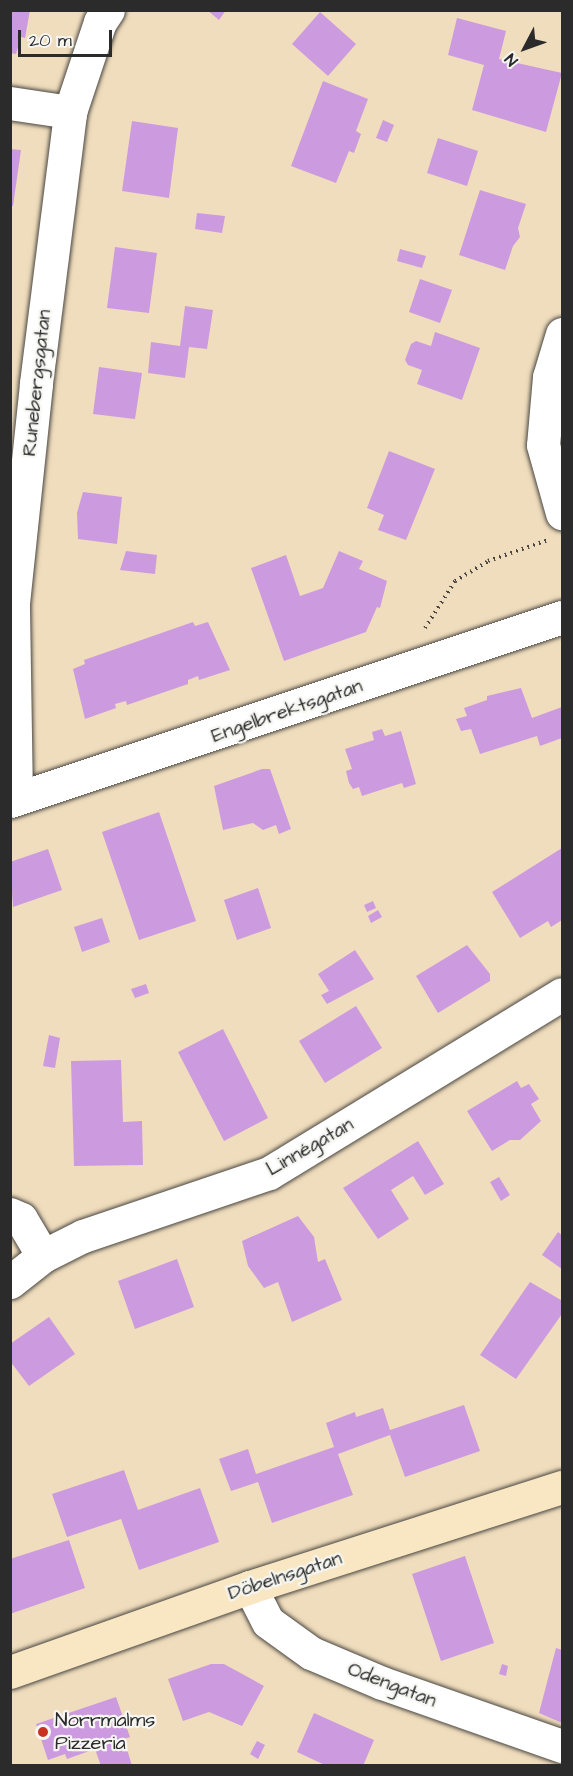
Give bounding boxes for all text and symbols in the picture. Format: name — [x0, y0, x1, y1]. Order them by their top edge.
scale bar — [21, 18, 116, 56]
north arrow — [495, 18, 555, 78]
text: 20 m — [29, 28, 72, 53]
text: N — [500, 49, 523, 71]
street label: Runebergsgatan — [17, 308, 57, 458]
street label: Engelbrektsgatan — [208, 674, 366, 748]
street label: Linnégatan — [262, 1112, 358, 1182]
street label: Döbelnsgatan — [225, 1546, 345, 1606]
street label: Odengatan — [344, 1657, 440, 1713]
place label: Norrmalms Pizzeria — [55, 1708, 155, 1755]
marker: Norrmalms Pizzeria — [36, 1725, 50, 1739]

